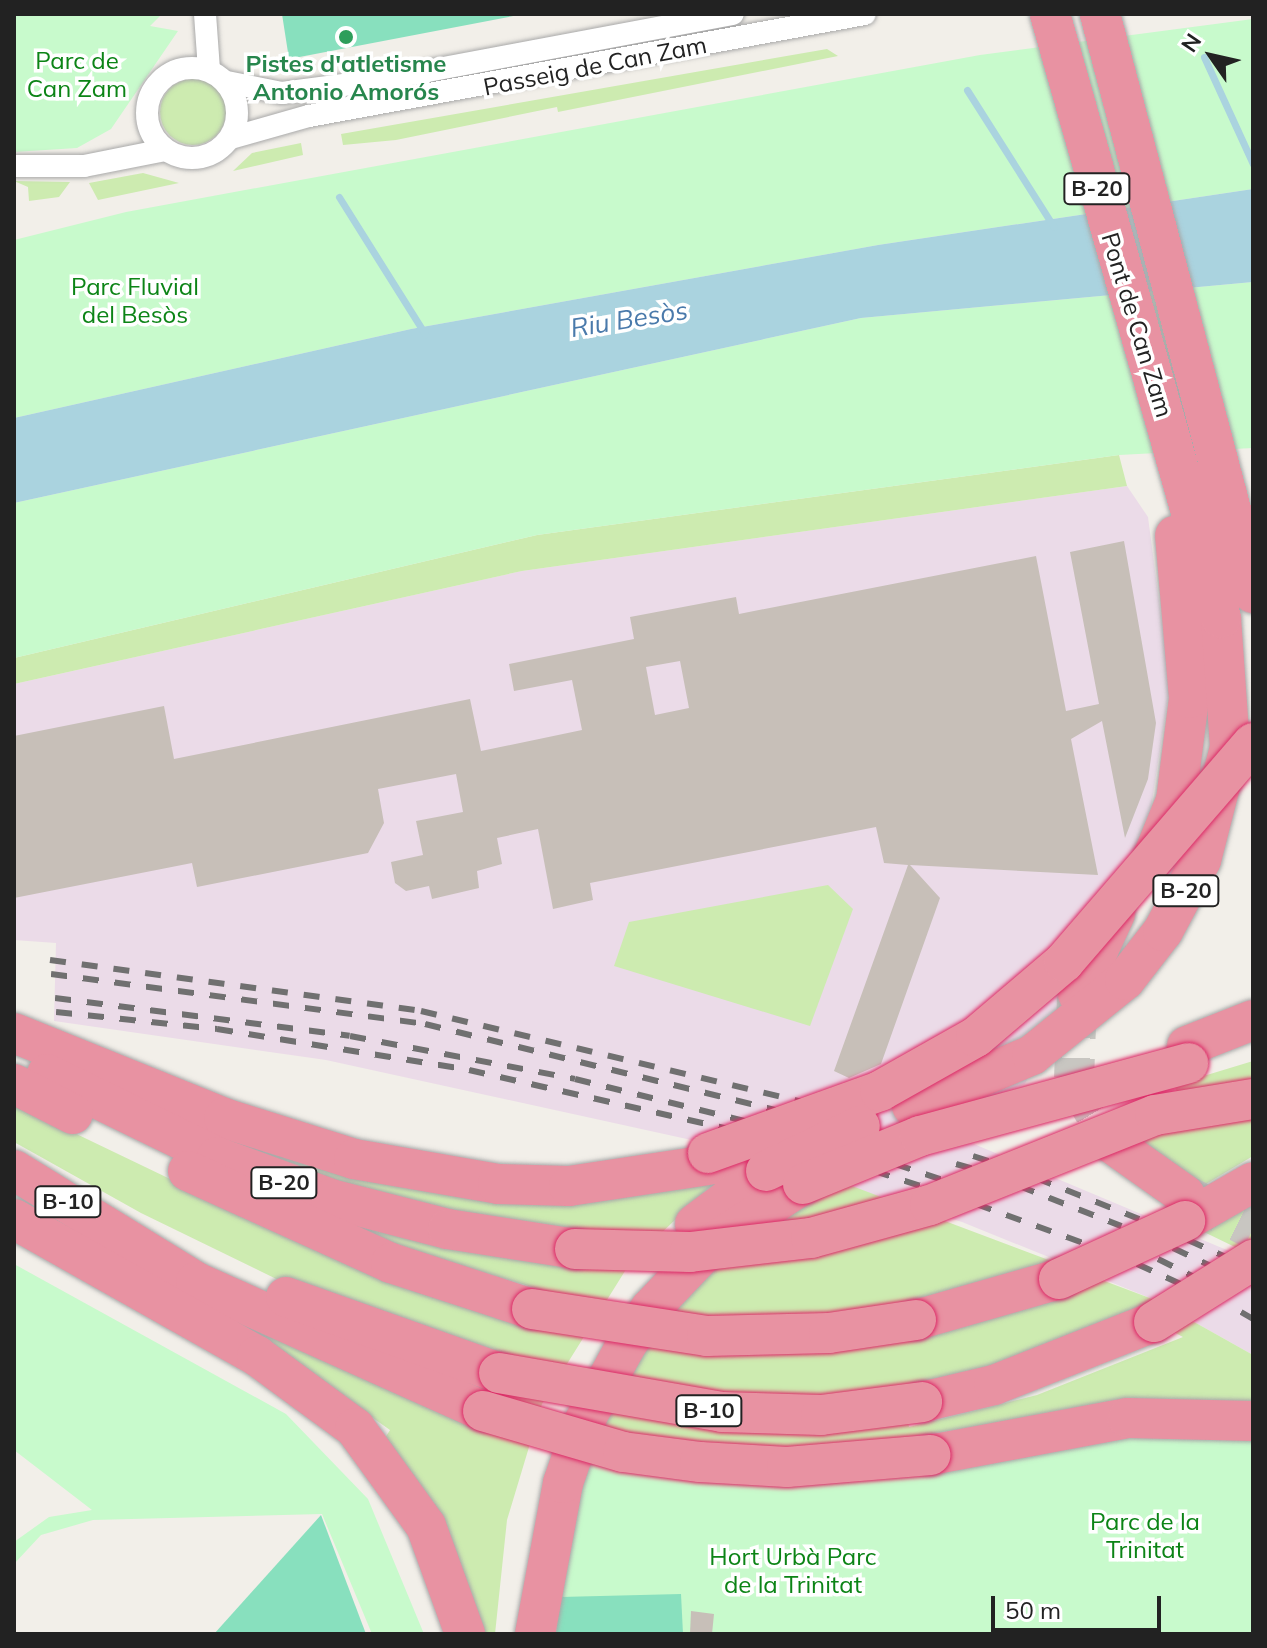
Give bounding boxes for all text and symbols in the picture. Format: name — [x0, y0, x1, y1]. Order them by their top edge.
north arrow — [1171, 16, 1251, 96]
marker: Pistes d'atletisme Antonio Amorós — [337, 28, 355, 46]
text: N — [1175, 28, 1207, 57]
street label: Passeig de Can Zam — [481, 30, 709, 102]
park label: Parc de Can Zam — [27, 47, 127, 103]
place label: Pistes d'atletisme Antonio Amorós — [245, 50, 447, 106]
road number: B-20 — [1063, 171, 1131, 207]
street label: Pont de Can Zam — [1095, 229, 1179, 421]
park label: Parc Fluvial del Besòs — [71, 273, 199, 329]
water label: Riu Besòs — [568, 294, 690, 344]
road number: B-20 — [1152, 873, 1220, 909]
road number: B-20 — [250, 1165, 318, 1201]
road number: B-10 — [34, 1184, 102, 1220]
road number: B-10 — [675, 1393, 743, 1429]
park label: Parc de la Trinitat — [1090, 1508, 1200, 1564]
park label: Hort Urbà Parc de la Trinitat — [709, 1543, 877, 1599]
scale bar — [995, 1580, 1165, 1630]
text: 50 m — [1005, 1595, 1061, 1625]

